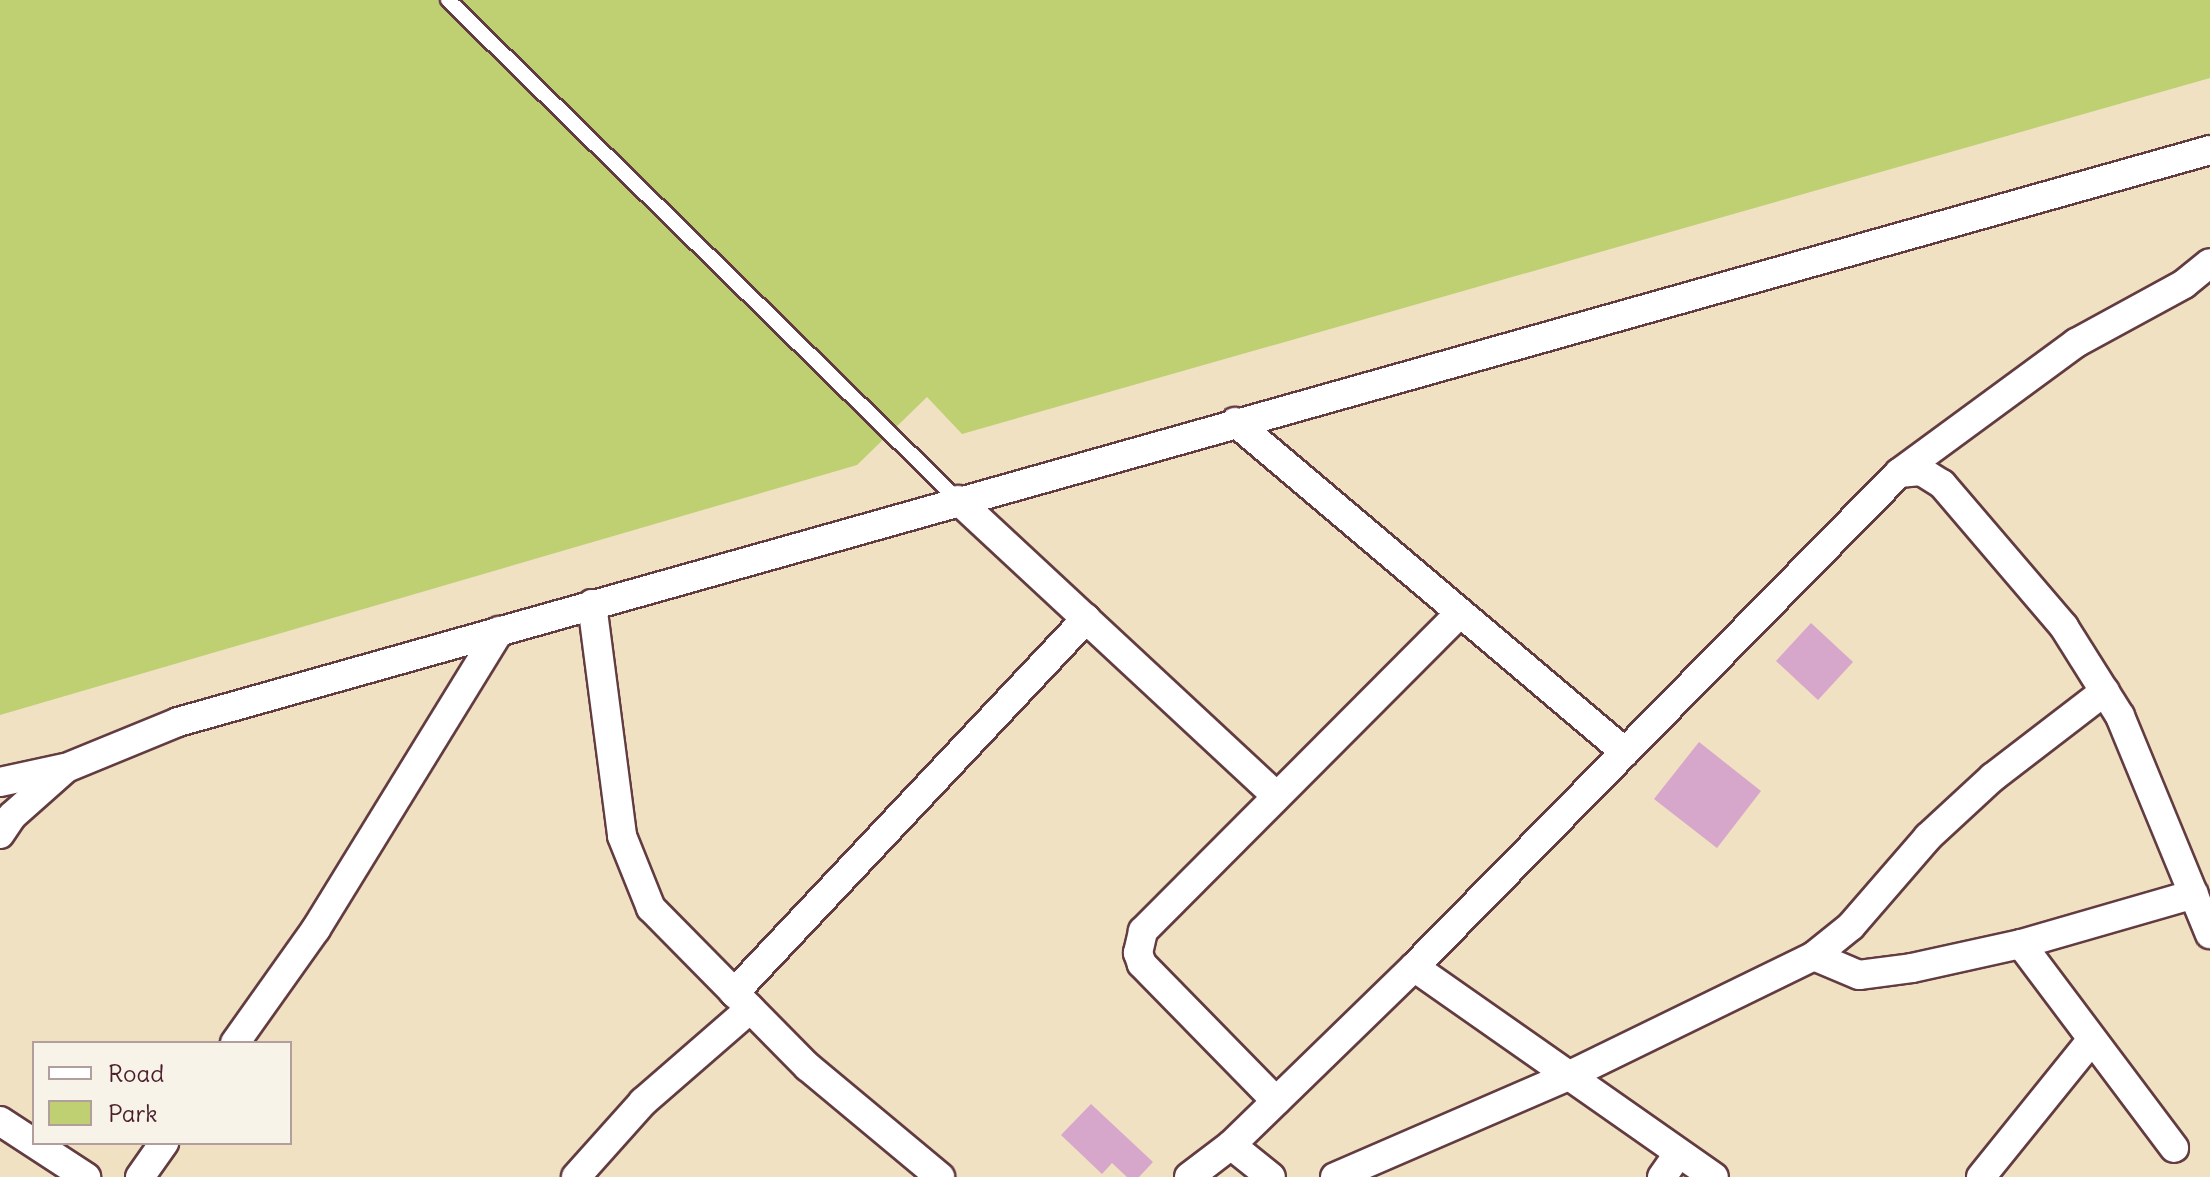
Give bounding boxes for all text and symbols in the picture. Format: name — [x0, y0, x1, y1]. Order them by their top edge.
legend — [32, 1041, 292, 1145]
text: Road — [108, 1058, 164, 1088]
text: Park — [108, 1098, 158, 1128]

